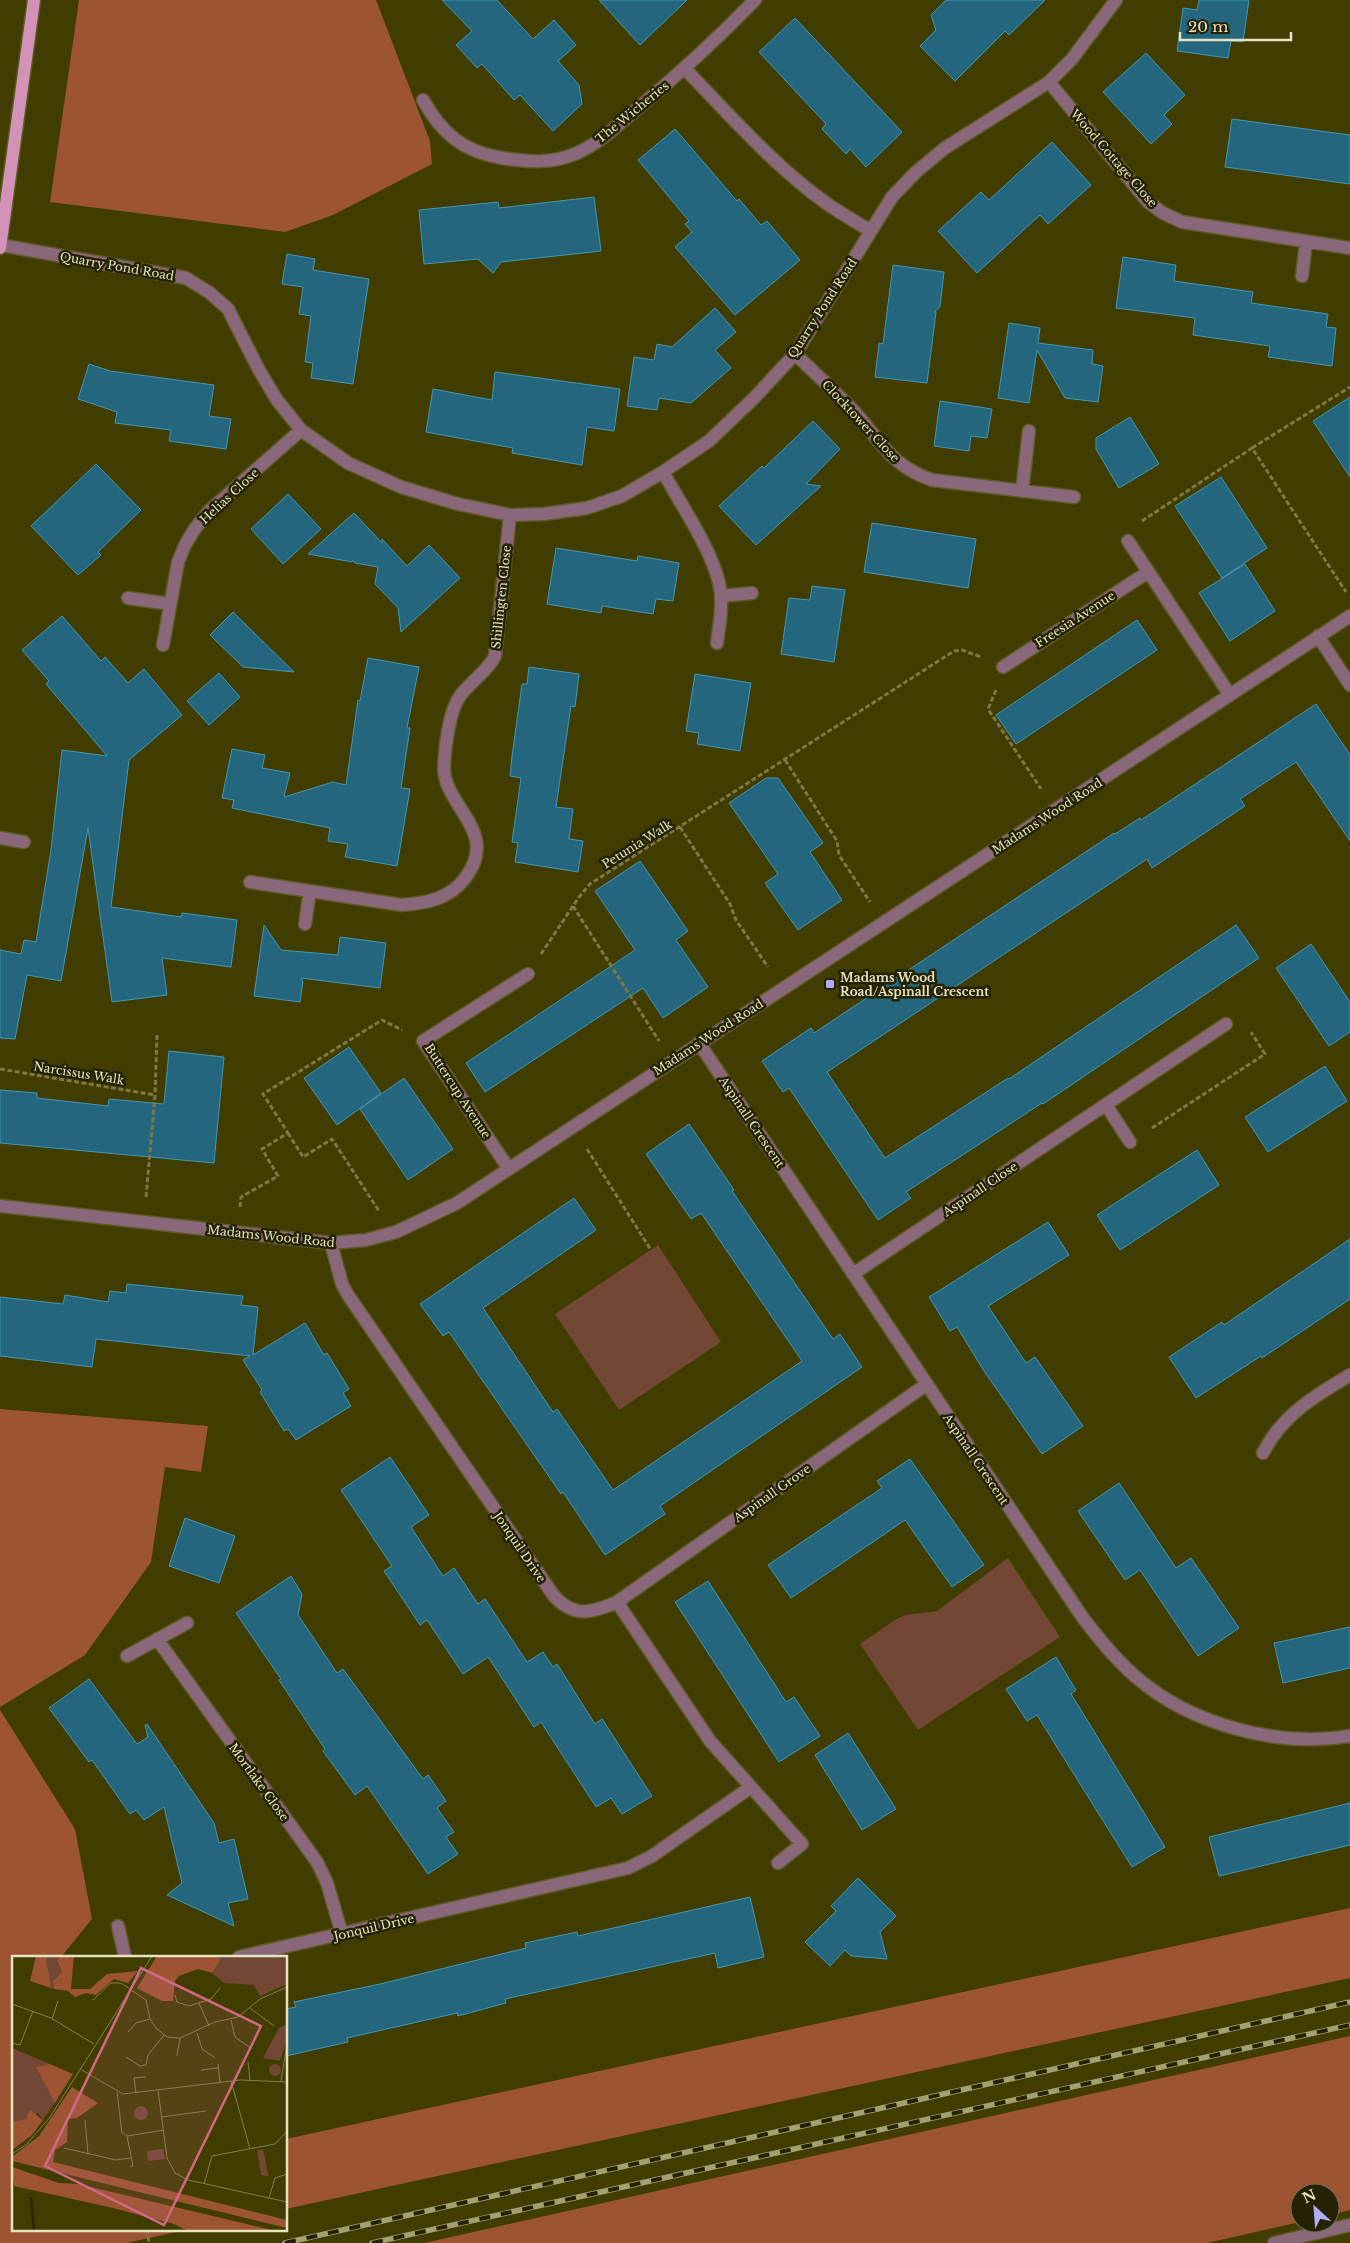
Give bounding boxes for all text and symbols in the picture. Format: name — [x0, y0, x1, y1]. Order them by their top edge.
scale bar — [1180, 10, 1291, 42]
text: 20 m — [1188, 17, 1228, 36]
street label: The Wicheries — [592, 78, 672, 146]
street label: Wood Cottage Close — [1067, 105, 1161, 210]
street label: Quarry Pond Road — [59, 249, 175, 283]
street label: Quarry Pond Road — [784, 255, 860, 361]
street label: Clocktower Close — [819, 377, 903, 465]
street label: Helias Close — [196, 465, 262, 527]
street label: Shillingten Close — [488, 544, 514, 650]
street label: Freesia Avenue — [1032, 588, 1118, 650]
street label: Madams Wood Road — [989, 775, 1105, 857]
street label: Petunia Walk — [599, 816, 675, 872]
place label: Madams Wood Road/Aspinall Crescent — [840, 970, 989, 999]
marker: Madams Wood Road/Aspinall Crescent — [824, 978, 836, 990]
street label: Madams Wood Road — [650, 996, 766, 1078]
street label: Buttercup Avenue — [422, 1041, 494, 1141]
street label: Narcissus Walk — [33, 1058, 126, 1088]
street label: Aspinall Crescent — [715, 1073, 788, 1171]
street label: Aspinall Close — [939, 1158, 1020, 1220]
street label: Madams Wood Road — [207, 1222, 335, 1250]
street label: Aspinall Crescent — [939, 1410, 1012, 1508]
street label: Aspinall Grove — [730, 1461, 814, 1526]
street label: Jonquil Drive — [490, 1507, 549, 1585]
street label: Mortlake Close — [226, 1740, 292, 1824]
street label: Jonquil Drive — [330, 1910, 416, 1944]
inset map — [12, 1956, 288, 2230]
north arrow — [1290, 2183, 1340, 2233]
text: N — [1299, 2185, 1319, 2207]

